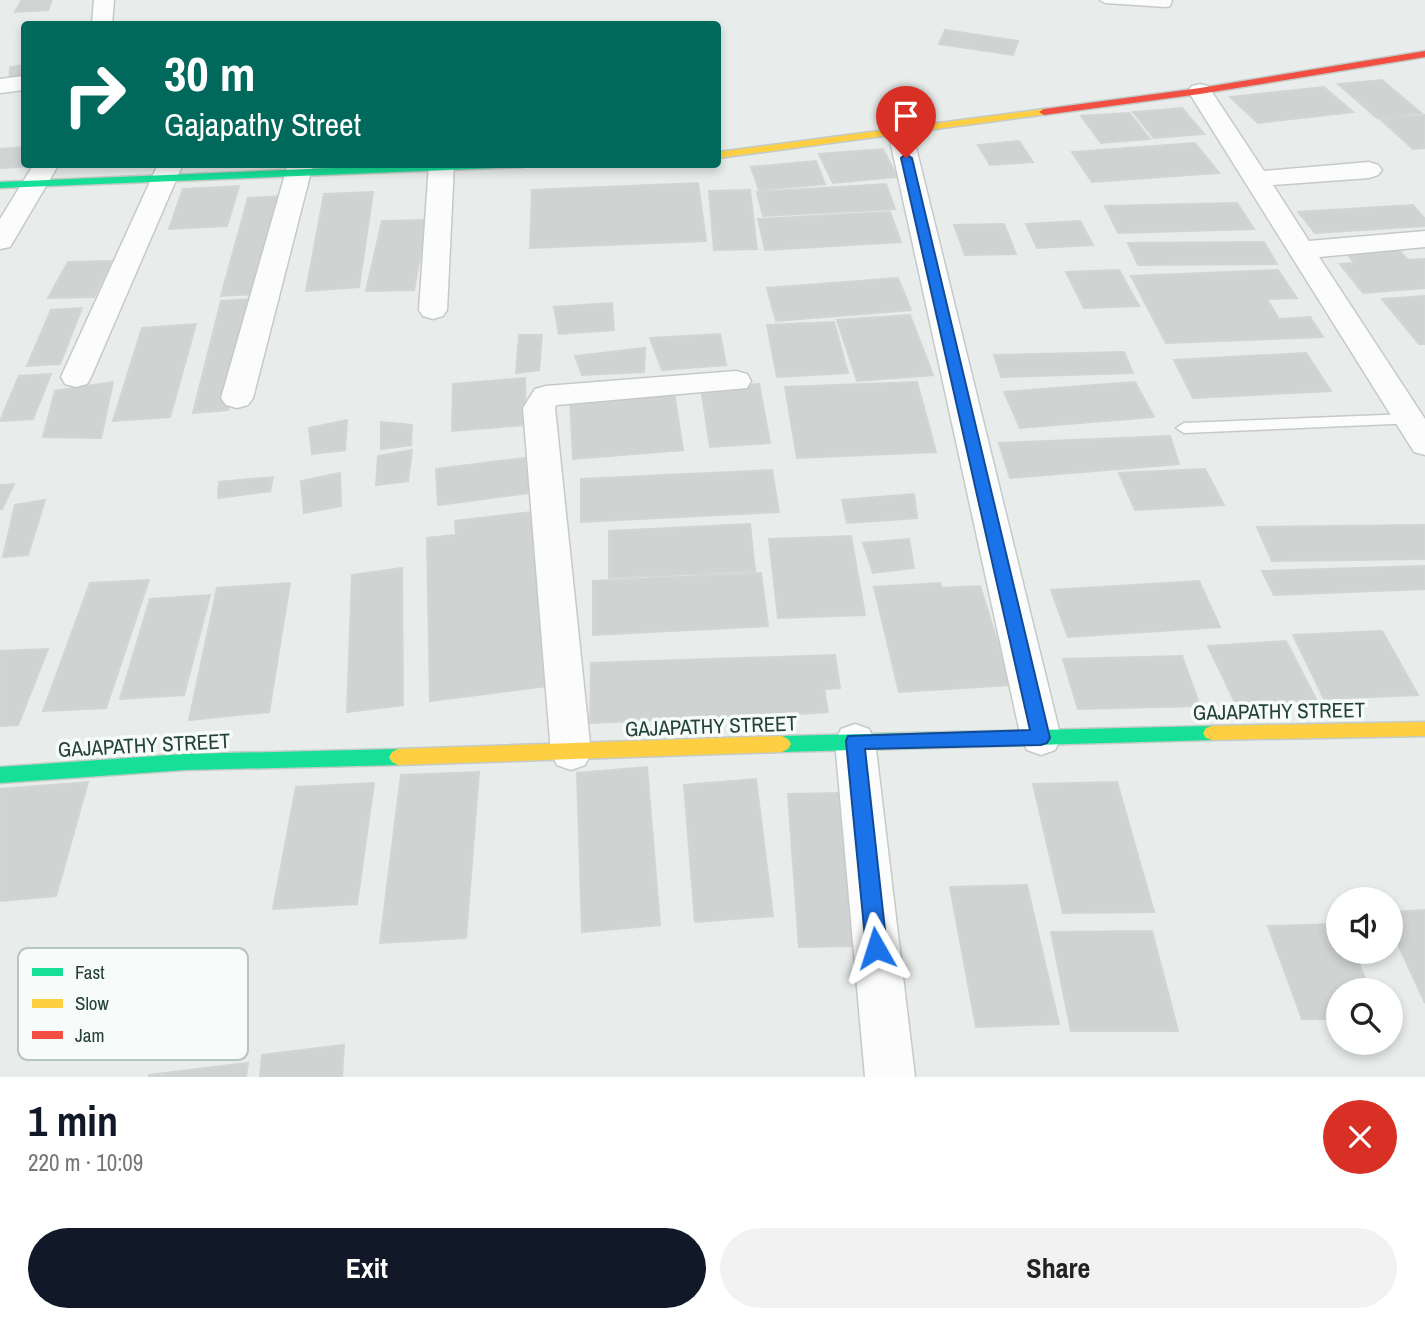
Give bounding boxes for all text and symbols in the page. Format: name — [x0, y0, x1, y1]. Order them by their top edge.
text: 30 m — [164, 40, 256, 106]
icon: right — [49, 49, 140, 140]
pin — [876, 86, 936, 158]
icon: arrive — [887, 97, 925, 135]
text: Gajapathy Street — [164, 103, 361, 146]
street label: GAJAPATHY STREET — [1193, 695, 1366, 727]
street label: GAJAPATHY STREET — [624, 708, 798, 743]
street label: GAJAPATHY STREET — [57, 726, 231, 764]
map controls — [1326, 887, 1403, 1055]
button: sound — [1326, 887, 1403, 964]
position arrow — [839, 911, 913, 985]
legend — [18, 948, 248, 1060]
text: Fast — [75, 959, 105, 985]
button: search — [1326, 978, 1403, 1055]
text: Slow — [75, 990, 110, 1016]
text: Jam — [75, 1022, 104, 1048]
text: 1 min — [28, 1093, 118, 1149]
button: close — [1323, 1100, 1397, 1174]
text: 220 m · 10:09 — [28, 1147, 143, 1178]
button: Exit — [28, 1228, 706, 1308]
button: Share — [720, 1228, 1397, 1308]

